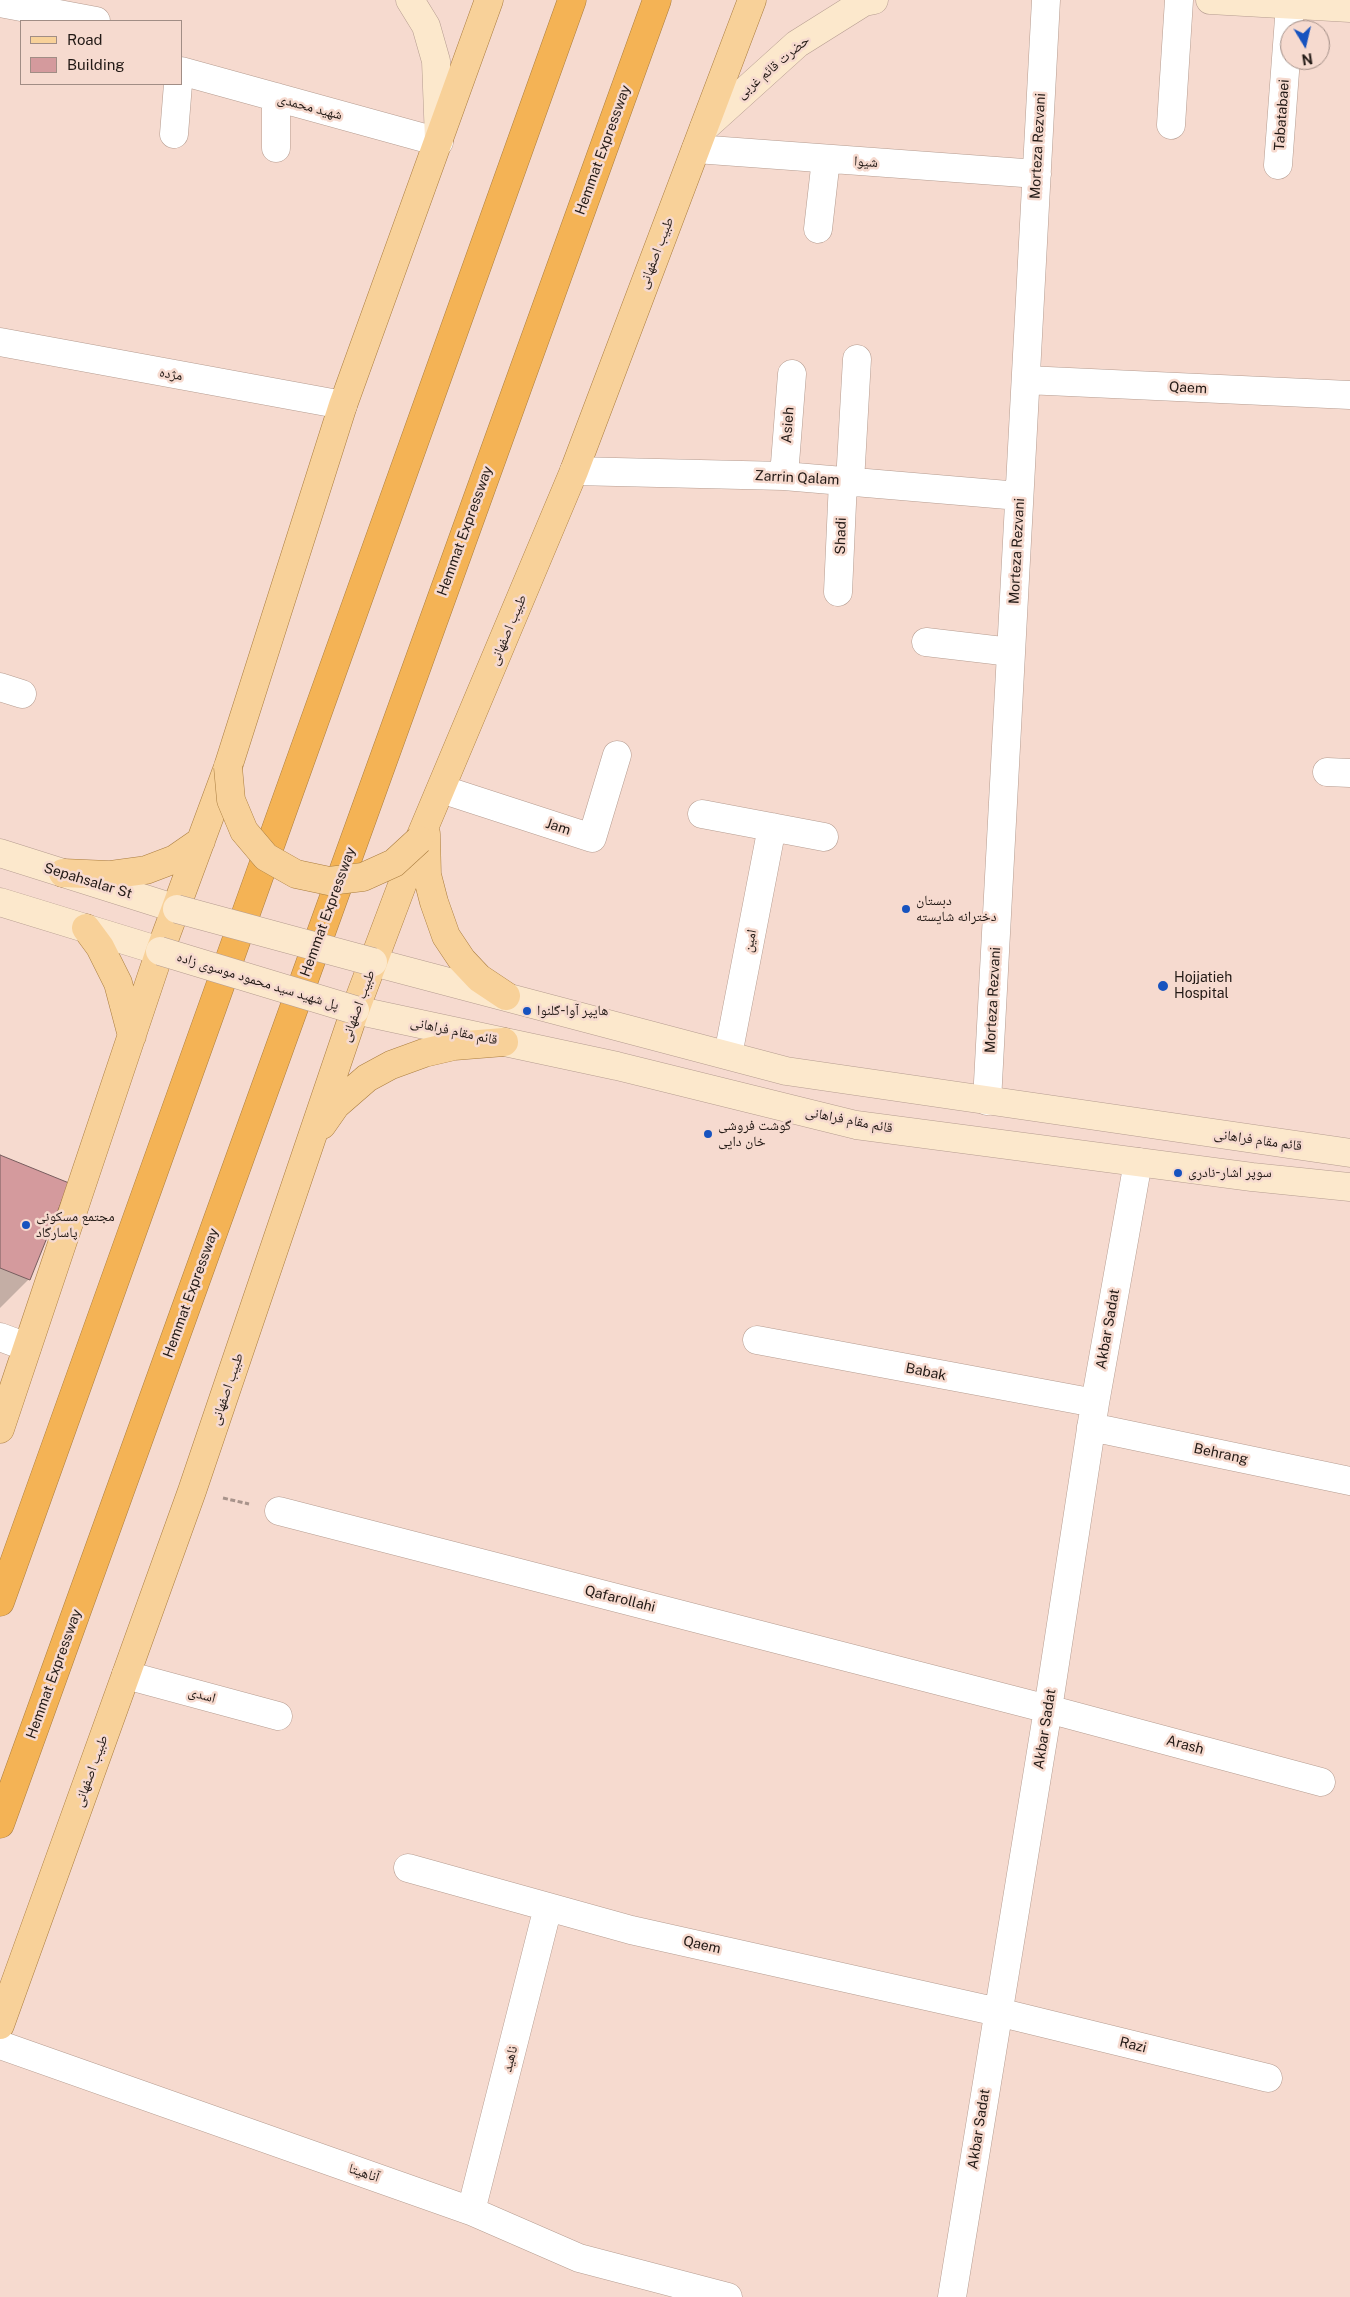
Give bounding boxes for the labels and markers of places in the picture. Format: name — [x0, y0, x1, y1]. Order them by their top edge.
place label: دبستان دخترانه شایسته — [916, 893, 997, 926]
marker: دبستان دخترانه شایسته — [900, 903, 912, 915]
place label: Hojjatieh Hospital — [1174, 970, 1232, 1002]
marker: Hojjatieh Hospital — [1156, 979, 1170, 993]
place label: هایپر آوا-گلنوا — [537, 1003, 608, 1019]
marker: هایپر آوا-گلنوا — [521, 1005, 533, 1017]
place label: گوشت فروشی خان دایی — [718, 1118, 791, 1150]
marker: گوشت فروشی خان دایی — [702, 1128, 714, 1140]
place label: سوپر اشار-نادری — [1188, 1165, 1272, 1181]
marker: سوپر اشار-نادری — [1172, 1167, 1184, 1179]
place label: مجتمع مسکونی پاسارگاد — [36, 1209, 115, 1242]
marker: مجتمع مسکونی پاسارگاد — [20, 1219, 32, 1231]

